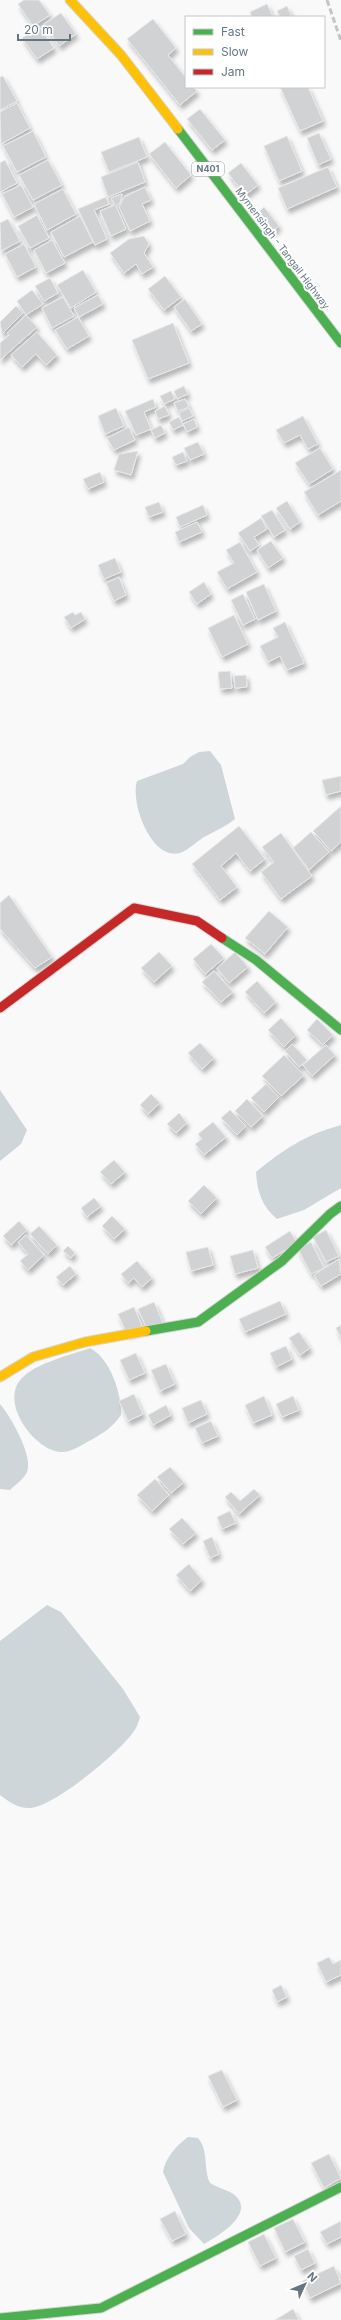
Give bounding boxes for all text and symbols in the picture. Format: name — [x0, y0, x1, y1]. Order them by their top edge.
scale bar — [18, 16, 70, 42]
legend — [185, 16, 325, 88]
text: 20 m — [24, 22, 53, 37]
text: Fast — [221, 24, 245, 39]
text: Slow — [221, 44, 249, 59]
text: Jam — [221, 64, 245, 79]
road number: N401 — [192, 162, 224, 176]
street label: Mymensingh - Tangail Highway — [233, 185, 333, 311]
north arrow — [285, 2264, 325, 2304]
text: N — [304, 2269, 320, 2285]

